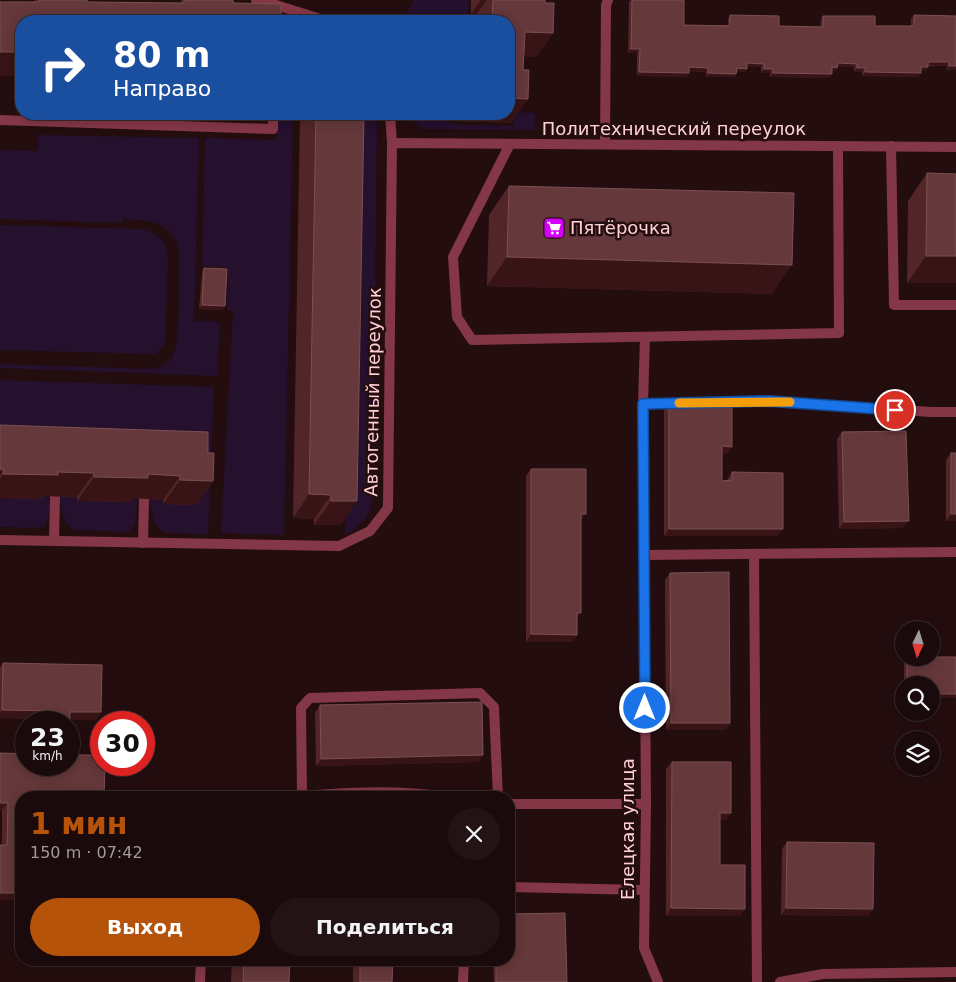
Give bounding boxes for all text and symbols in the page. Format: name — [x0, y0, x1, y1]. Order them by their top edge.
icon: right — [30, 35, 95, 100]
text: 80 m — [113, 35, 210, 75]
text: Направо — [113, 76, 211, 101]
street label: Политехнический переулок — [542, 118, 806, 139]
supermarket icon: Пятёрочка — [542, 216, 566, 240]
place label: Пятёрочка — [570, 217, 671, 238]
street label: Автогенный переулок — [360, 287, 385, 497]
pin — [874, 389, 916, 431]
icon: arrive — [881, 396, 909, 424]
north arrow — [895, 621, 940, 666]
map controls — [895, 621, 940, 776]
button: search — [895, 676, 940, 721]
position arrow — [618, 681, 670, 733]
speed limit sign: 30 — [90, 711, 155, 776]
text: 23 — [30, 723, 65, 752]
button: layers — [895, 731, 940, 776]
text: km/h — [32, 749, 63, 763]
street label: Елецкая улица — [617, 758, 638, 900]
text: 1 мин — [30, 806, 128, 841]
button: close — [448, 808, 500, 860]
text: 150 m · 07:42 — [30, 843, 143, 862]
button: Выход — [30, 898, 260, 956]
button: Поделиться — [270, 898, 500, 956]

